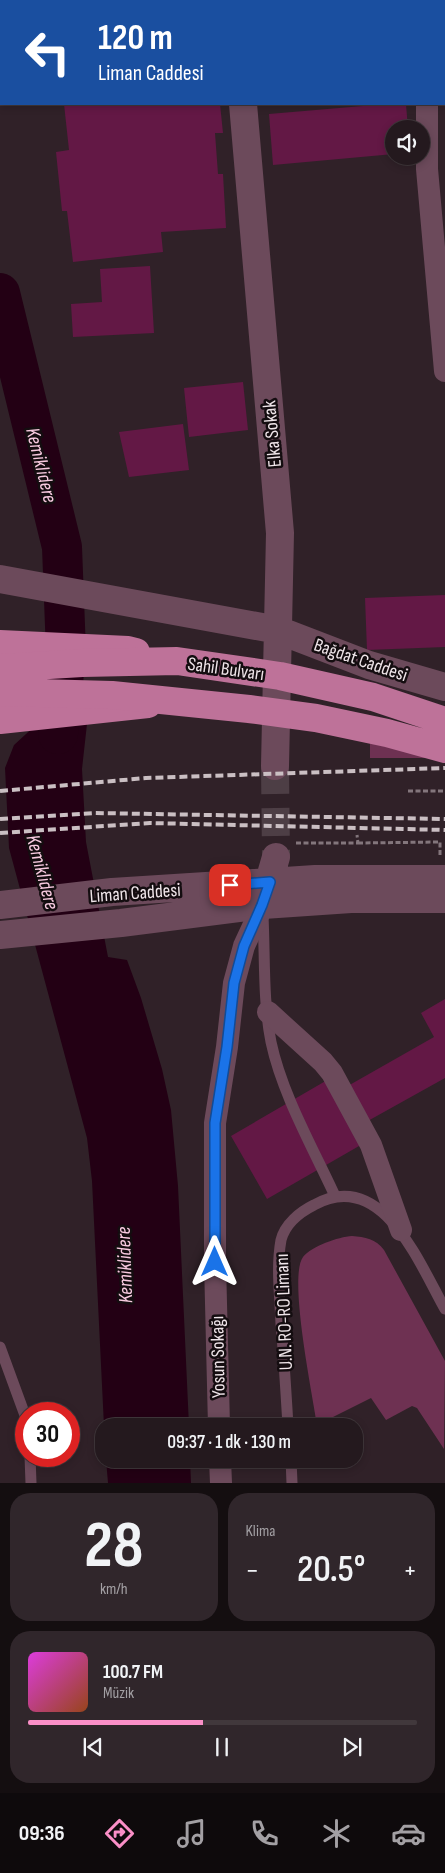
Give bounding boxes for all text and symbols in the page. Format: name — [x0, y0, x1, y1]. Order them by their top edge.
text: 120 m — [98, 17, 173, 60]
icon: left — [15, 20, 80, 85]
text: Liman Caddesi — [98, 60, 204, 87]
map controls — [385, 120, 430, 165]
button: sound — [385, 120, 430, 165]
street label: Elka Sokak — [258, 399, 287, 468]
water label: Kemiklidere — [20, 425, 62, 506]
street label: Bağdat Caddesi — [311, 634, 410, 687]
street label: Sahil Bulvarı — [186, 653, 266, 686]
water label: Kemiklidere — [21, 832, 64, 913]
pin — [209, 864, 251, 906]
icon: arrive — [216, 871, 244, 899]
street label: Liman Caddesi — [89, 879, 181, 908]
water label: Kemiklidere — [112, 1226, 138, 1304]
position arrow — [188, 1235, 240, 1287]
street label: U.N. RO-RO Limanı — [271, 1253, 298, 1371]
street label: Yosun Sokağı — [206, 1316, 231, 1398]
speed limit sign: 30 — [15, 1402, 80, 1467]
text: 09:37 · 1 dk · 130 m — [167, 1431, 291, 1454]
text: 28 — [84, 1508, 143, 1586]
text: Klima — [246, 1522, 276, 1541]
text: 20.5° — [297, 1547, 366, 1592]
text: − — [246, 1554, 259, 1587]
text: + — [403, 1554, 417, 1587]
text: km/h — [100, 1580, 128, 1599]
text: 100.7 FM — [103, 1661, 163, 1684]
text: Müzik — [103, 1684, 134, 1703]
icon: previous — [79, 1733, 107, 1761]
icon: pause — [208, 1733, 236, 1761]
icon: next — [338, 1733, 366, 1761]
icon: directions — [102, 1816, 137, 1851]
icon: music — [174, 1816, 209, 1851]
icon: phone — [247, 1816, 282, 1851]
icon: climate — [319, 1816, 354, 1851]
icon: car — [391, 1816, 426, 1851]
text: 09:36 — [19, 1820, 65, 1847]

